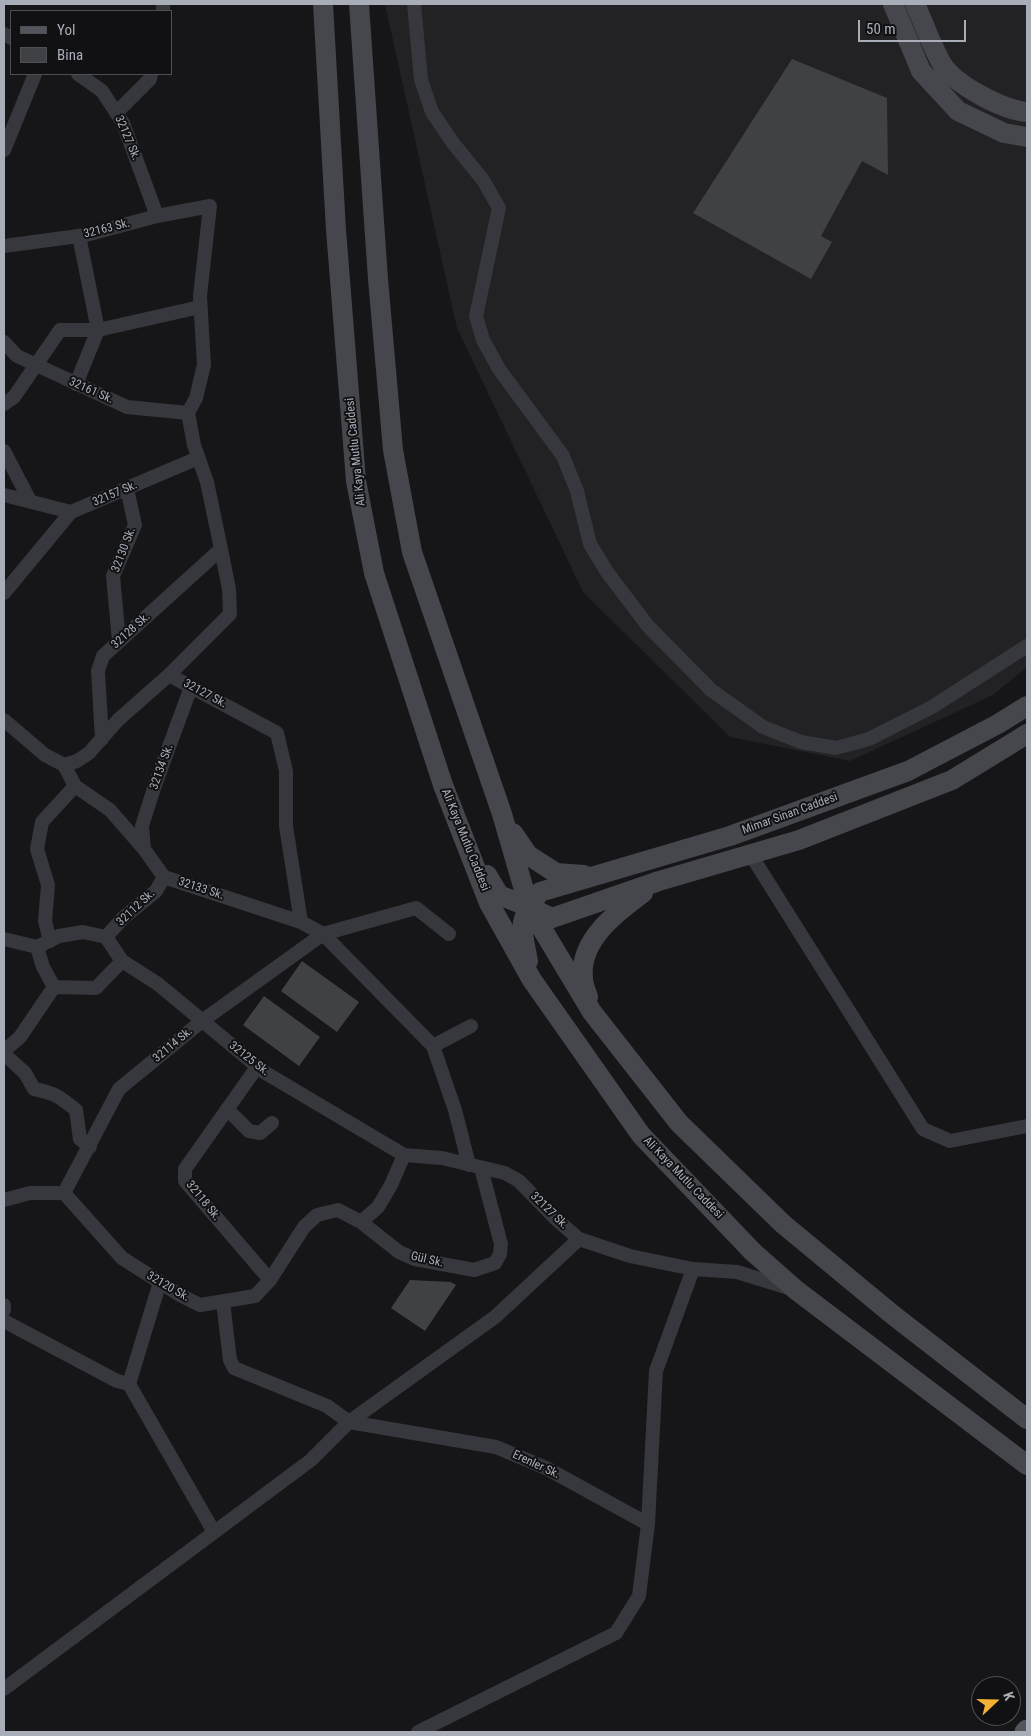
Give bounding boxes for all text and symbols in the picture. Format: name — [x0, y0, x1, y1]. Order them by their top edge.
legend — [10, 10, 172, 75]
scale bar — [861, 10, 968, 42]
text: 50 m — [866, 20, 896, 38]
text: Yol — [57, 21, 75, 39]
text: Bina — [57, 46, 83, 64]
street label: 32127 Sk. — [111, 113, 143, 163]
street label: 32163 Sk. — [82, 216, 132, 242]
street label: 32161 Sk. — [67, 375, 115, 407]
street label: Ali Kaya Mutlu Caddesi — [343, 397, 369, 507]
street label: 32157 Sk. — [90, 478, 140, 510]
street label: 32130 Sk. — [109, 525, 139, 575]
street label: 32128 Sk. — [109, 610, 153, 652]
street label: 32127 Sk. — [181, 677, 229, 711]
street label: 32134 Sk. — [147, 742, 177, 792]
street label: Ali Kaya Mutlu Caddesi — [438, 787, 492, 893]
street label: Mimar Sinan Caddesi — [740, 790, 840, 838]
street label: 32133 Sk. — [176, 875, 226, 903]
street label: 32112 Sk. — [114, 887, 158, 929]
street label: 32114 Sk. — [150, 1024, 196, 1066]
street label: 32125 Sk. — [226, 1039, 272, 1079]
street label: Ali Kaya Mutlu Caddesi — [640, 1134, 726, 1222]
street label: 32118 Sk. — [183, 1178, 223, 1224]
street label: 32127 Sk. — [527, 1189, 571, 1233]
street label: Gül Sk. — [409, 1249, 445, 1271]
street label: 32120 Sk. — [144, 1269, 192, 1305]
street label: Erenler Sk. — [510, 1448, 562, 1482]
north arrow — [971, 1676, 1021, 1726]
text: K — [1000, 1689, 1018, 1702]

